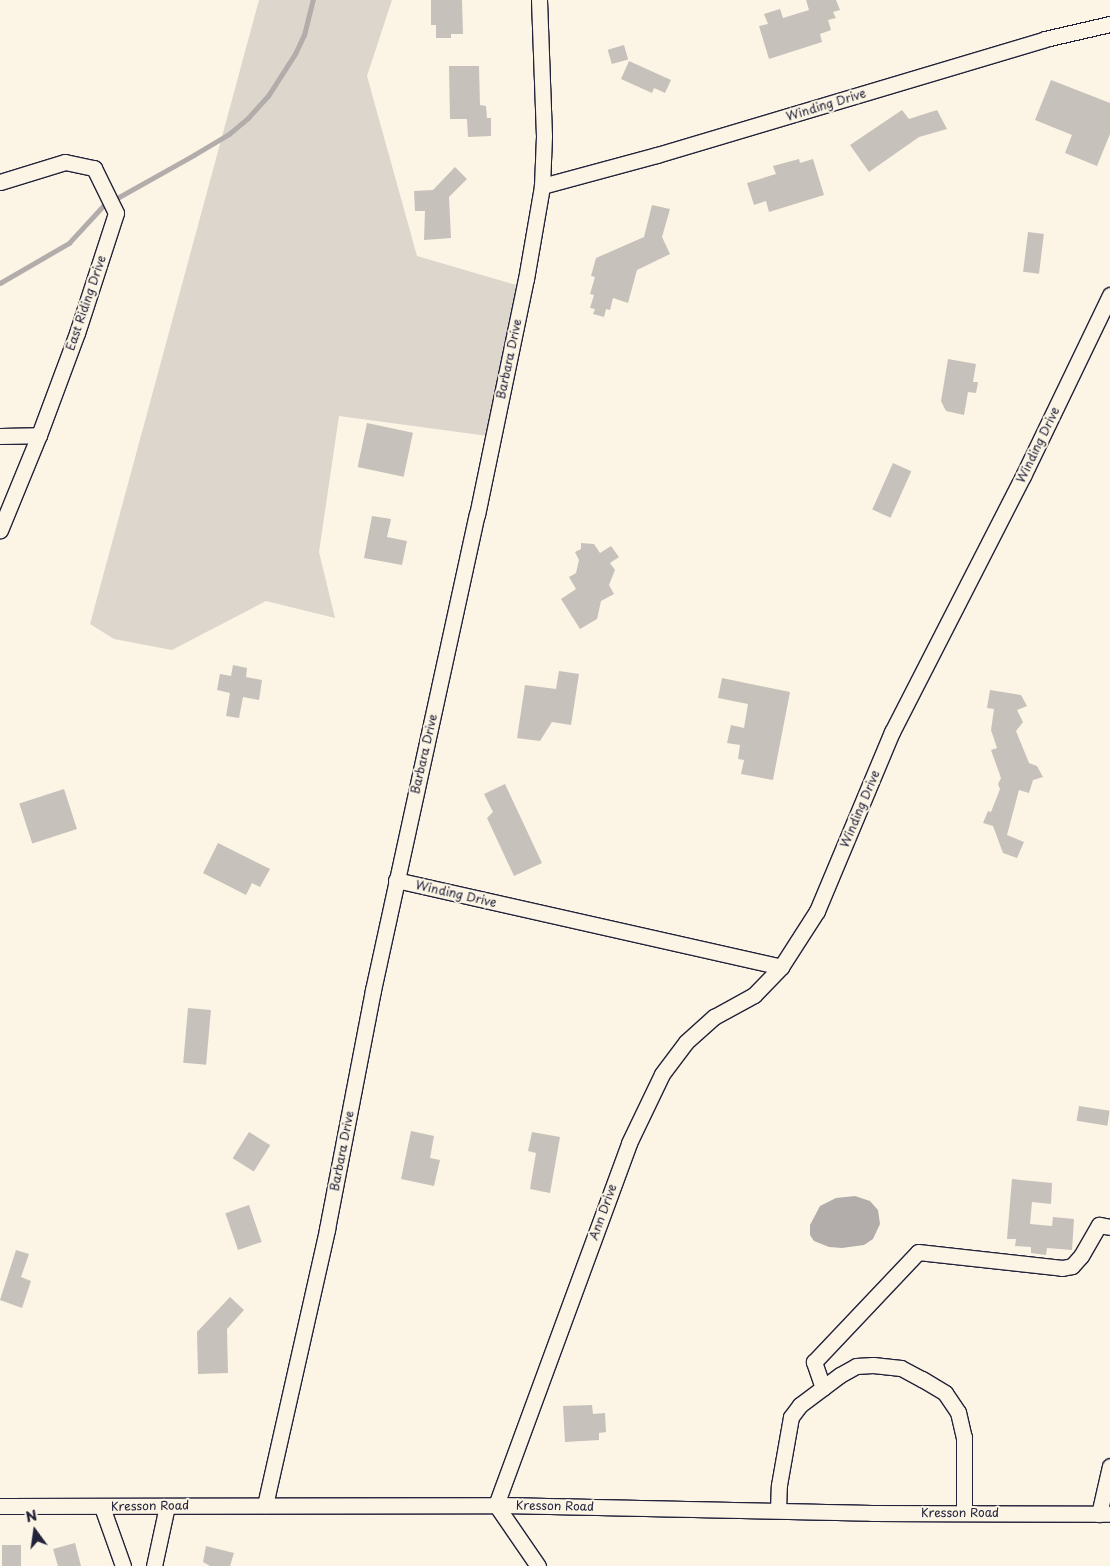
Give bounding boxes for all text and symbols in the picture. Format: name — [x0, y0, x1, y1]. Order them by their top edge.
street label: Winding Drive — [784, 86, 868, 124]
street label: East Riding Drive — [63, 253, 109, 353]
street label: Barbara Drive — [493, 317, 525, 401]
street label: Winding Drive — [1013, 405, 1063, 485]
street label: Barbara Drive — [408, 712, 440, 796]
street label: Winding Drive — [837, 768, 883, 850]
street label: Winding Drive — [414, 878, 498, 910]
street label: Barbara Drive — [327, 1109, 357, 1193]
street label: Ann Drive — [586, 1182, 620, 1242]
street label: Kresson Road — [111, 1498, 189, 1514]
street label: Kresson Road — [516, 1498, 594, 1514]
text: N — [23, 1504, 39, 1527]
north arrow — [10, 1506, 60, 1556]
street label: Kresson Road — [921, 1506, 999, 1520]

